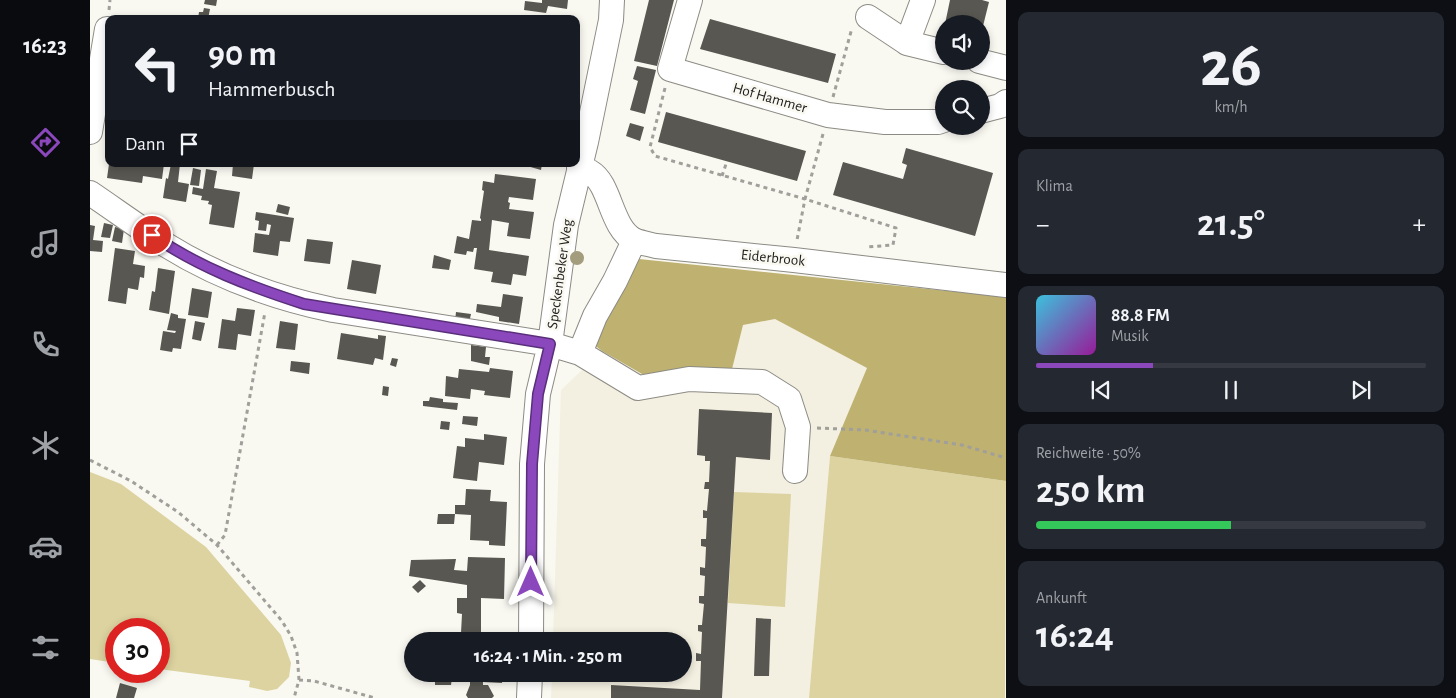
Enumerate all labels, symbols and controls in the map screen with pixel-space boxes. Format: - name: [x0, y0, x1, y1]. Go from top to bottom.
- map controls: [935, 15, 990, 135]
- button: sound: [935, 15, 990, 70]
- text: 26: [1200, 33, 1262, 98]
- text: 16:23: [23, 35, 67, 57]
- icon: left: [125, 35, 190, 100]
- text: 90 m: [208, 37, 277, 72]
- text: Hammerbusch: [208, 78, 335, 100]
- street label: Hof Hammer: [731, 80, 809, 116]
- button: search: [935, 80, 990, 135]
- text: km/h: [1214, 99, 1248, 115]
- icon: directions: [28, 125, 63, 160]
- icon: arrive: [175, 130, 203, 158]
- text: Dann: [125, 135, 165, 154]
- text: Klima: [1036, 178, 1073, 194]
- text: 21.5°: [1197, 205, 1265, 243]
- text: −: [1036, 211, 1049, 239]
- text: +: [1413, 211, 1426, 239]
- pin: [131, 214, 173, 256]
- street label: Speckenbeker Weg: [545, 217, 575, 330]
- icon: arrive: [138, 221, 166, 249]
- icon: music: [28, 226, 63, 261]
- street label: Eiderbrook: [740, 247, 806, 269]
- text: 88.8 FM: [1111, 306, 1170, 325]
- icon: phone: [28, 327, 63, 362]
- text: Musik: [1111, 328, 1149, 344]
- icon: previous: [1087, 376, 1115, 404]
- icon: pause: [1217, 376, 1245, 404]
- icon: next: [1347, 376, 1375, 404]
- icon: climate: [28, 428, 63, 463]
- text: Reichweite · 50%: [1036, 445, 1141, 461]
- text: 250 km: [1036, 472, 1145, 510]
- icon: car: [28, 529, 63, 564]
- position arrow: [504, 555, 556, 607]
- text: Ankunft: [1036, 590, 1087, 606]
- text: 16:24: [1036, 617, 1114, 655]
- speed limit sign: 30: [105, 618, 170, 683]
- icon: filters: [28, 630, 63, 665]
- text: 16:24 · 1 Min. · 250 m: [474, 647, 622, 666]

